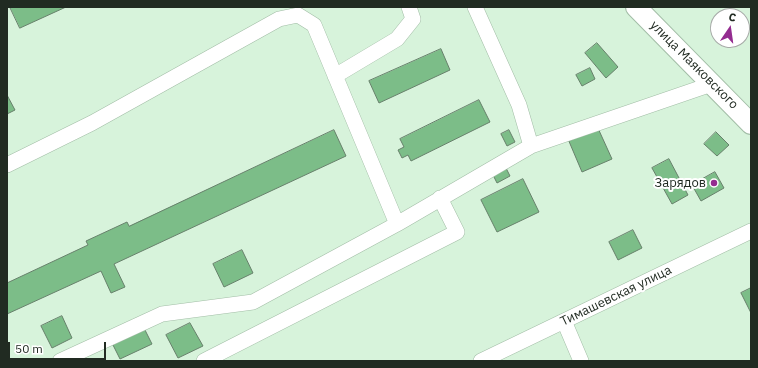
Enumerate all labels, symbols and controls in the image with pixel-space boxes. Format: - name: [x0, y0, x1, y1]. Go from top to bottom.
- north arrow: [710, 8, 750, 48]
- text: С: [727, 10, 738, 25]
- street label: улица Маяковского: [647, 18, 741, 112]
- place label: Зарядов: [655, 175, 706, 191]
- marker: Зарядов: [709, 178, 719, 188]
- street label: Тимашевская улица: [558, 262, 674, 330]
- scale bar: [10, 334, 108, 360]
- text: 50 m: [15, 341, 43, 356]

